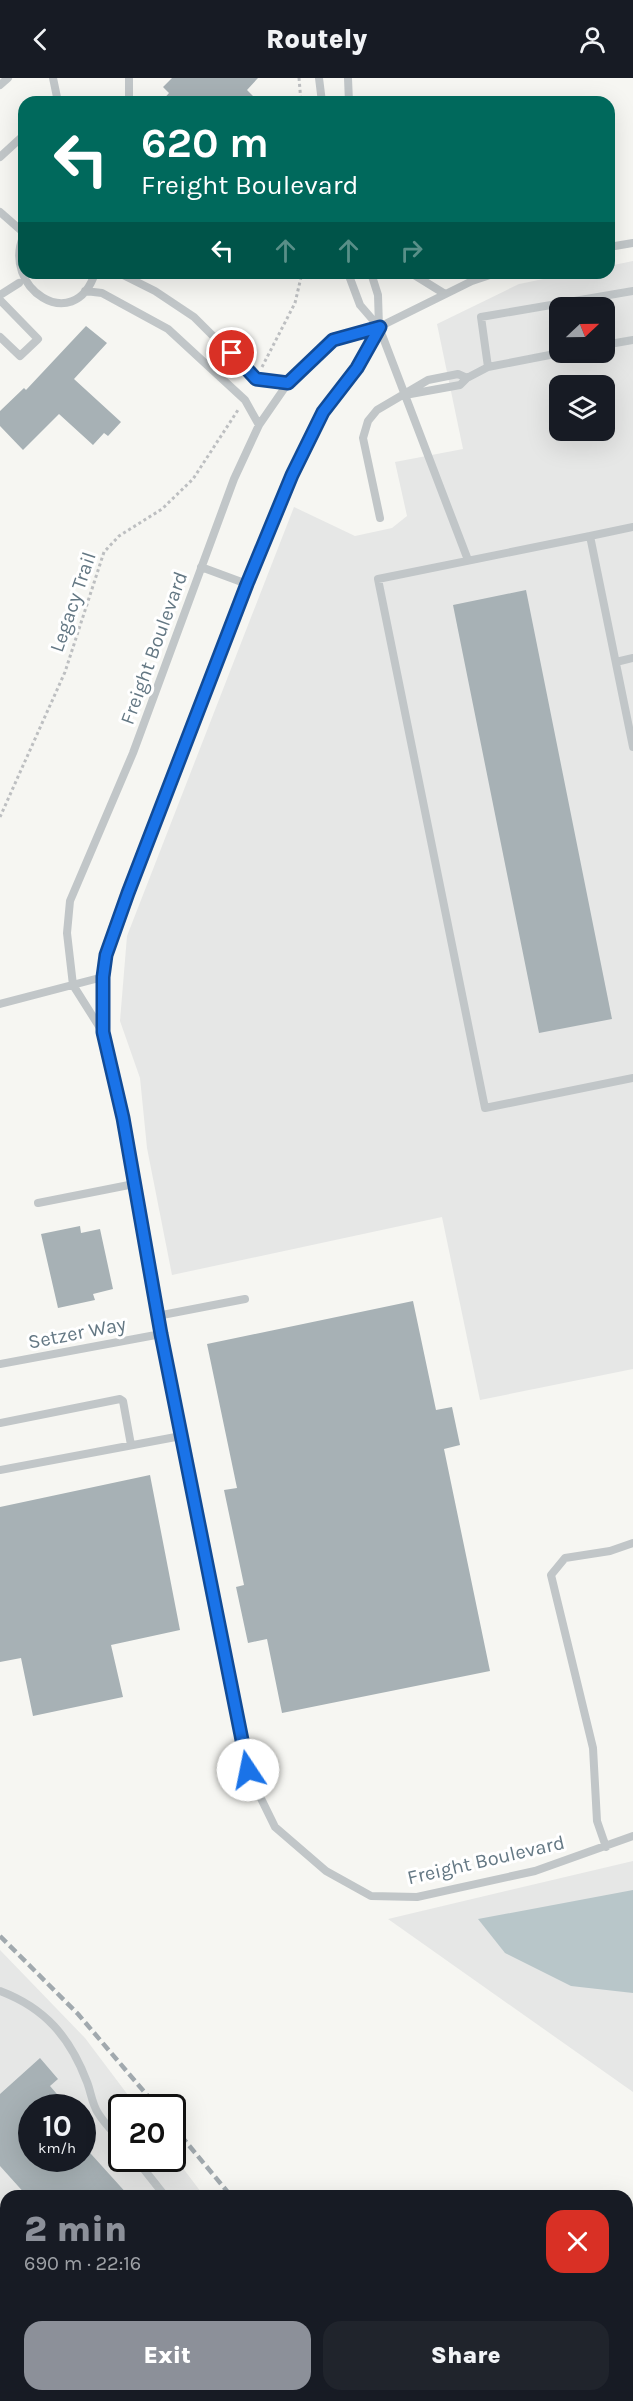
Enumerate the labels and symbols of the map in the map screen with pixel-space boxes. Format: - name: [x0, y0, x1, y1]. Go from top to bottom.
- north arrow: [549, 297, 615, 363]
- pin: [206, 327, 257, 378]
- street label: Legacy Trail: [45, 549, 101, 655]
- street label: Freight Boulevard: [116, 568, 192, 728]
- street label: Setzer Way: [26, 1312, 128, 1354]
- position arrow: [216, 1738, 280, 1802]
- street label: Freight Boulevard: [405, 1831, 567, 1889]
- speed limit sign: 20: [108, 2094, 186, 2172]

